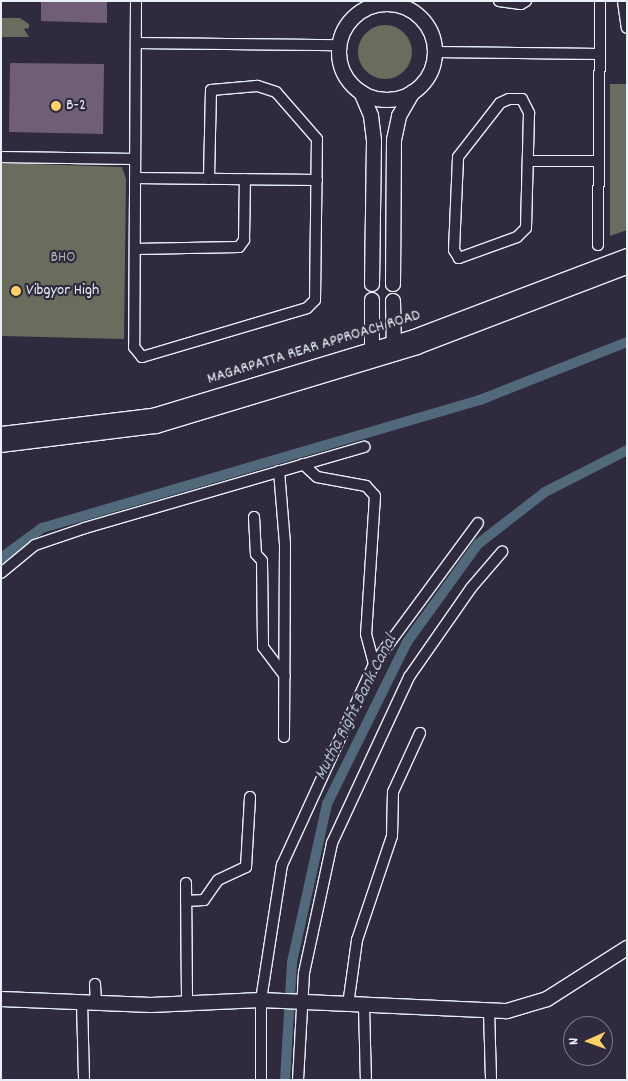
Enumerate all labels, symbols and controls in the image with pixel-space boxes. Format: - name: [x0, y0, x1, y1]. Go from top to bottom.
- place label: B-2: [66, 96, 86, 116]
- marker: B-2: [50, 100, 62, 112]
- park label: BHO: [51, 248, 75, 268]
- place label: Vibgyor High: [26, 281, 99, 301]
- marker: Vibgyor High: [10, 285, 22, 297]
- street label: MAGARPATTA REAR APPROACH ROAD: [205, 306, 423, 390]
- water label: Mutha Right Bank Canal: [311, 632, 403, 784]
- north arrow: [563, 1016, 613, 1066]
- text: N: [564, 1038, 584, 1045]

